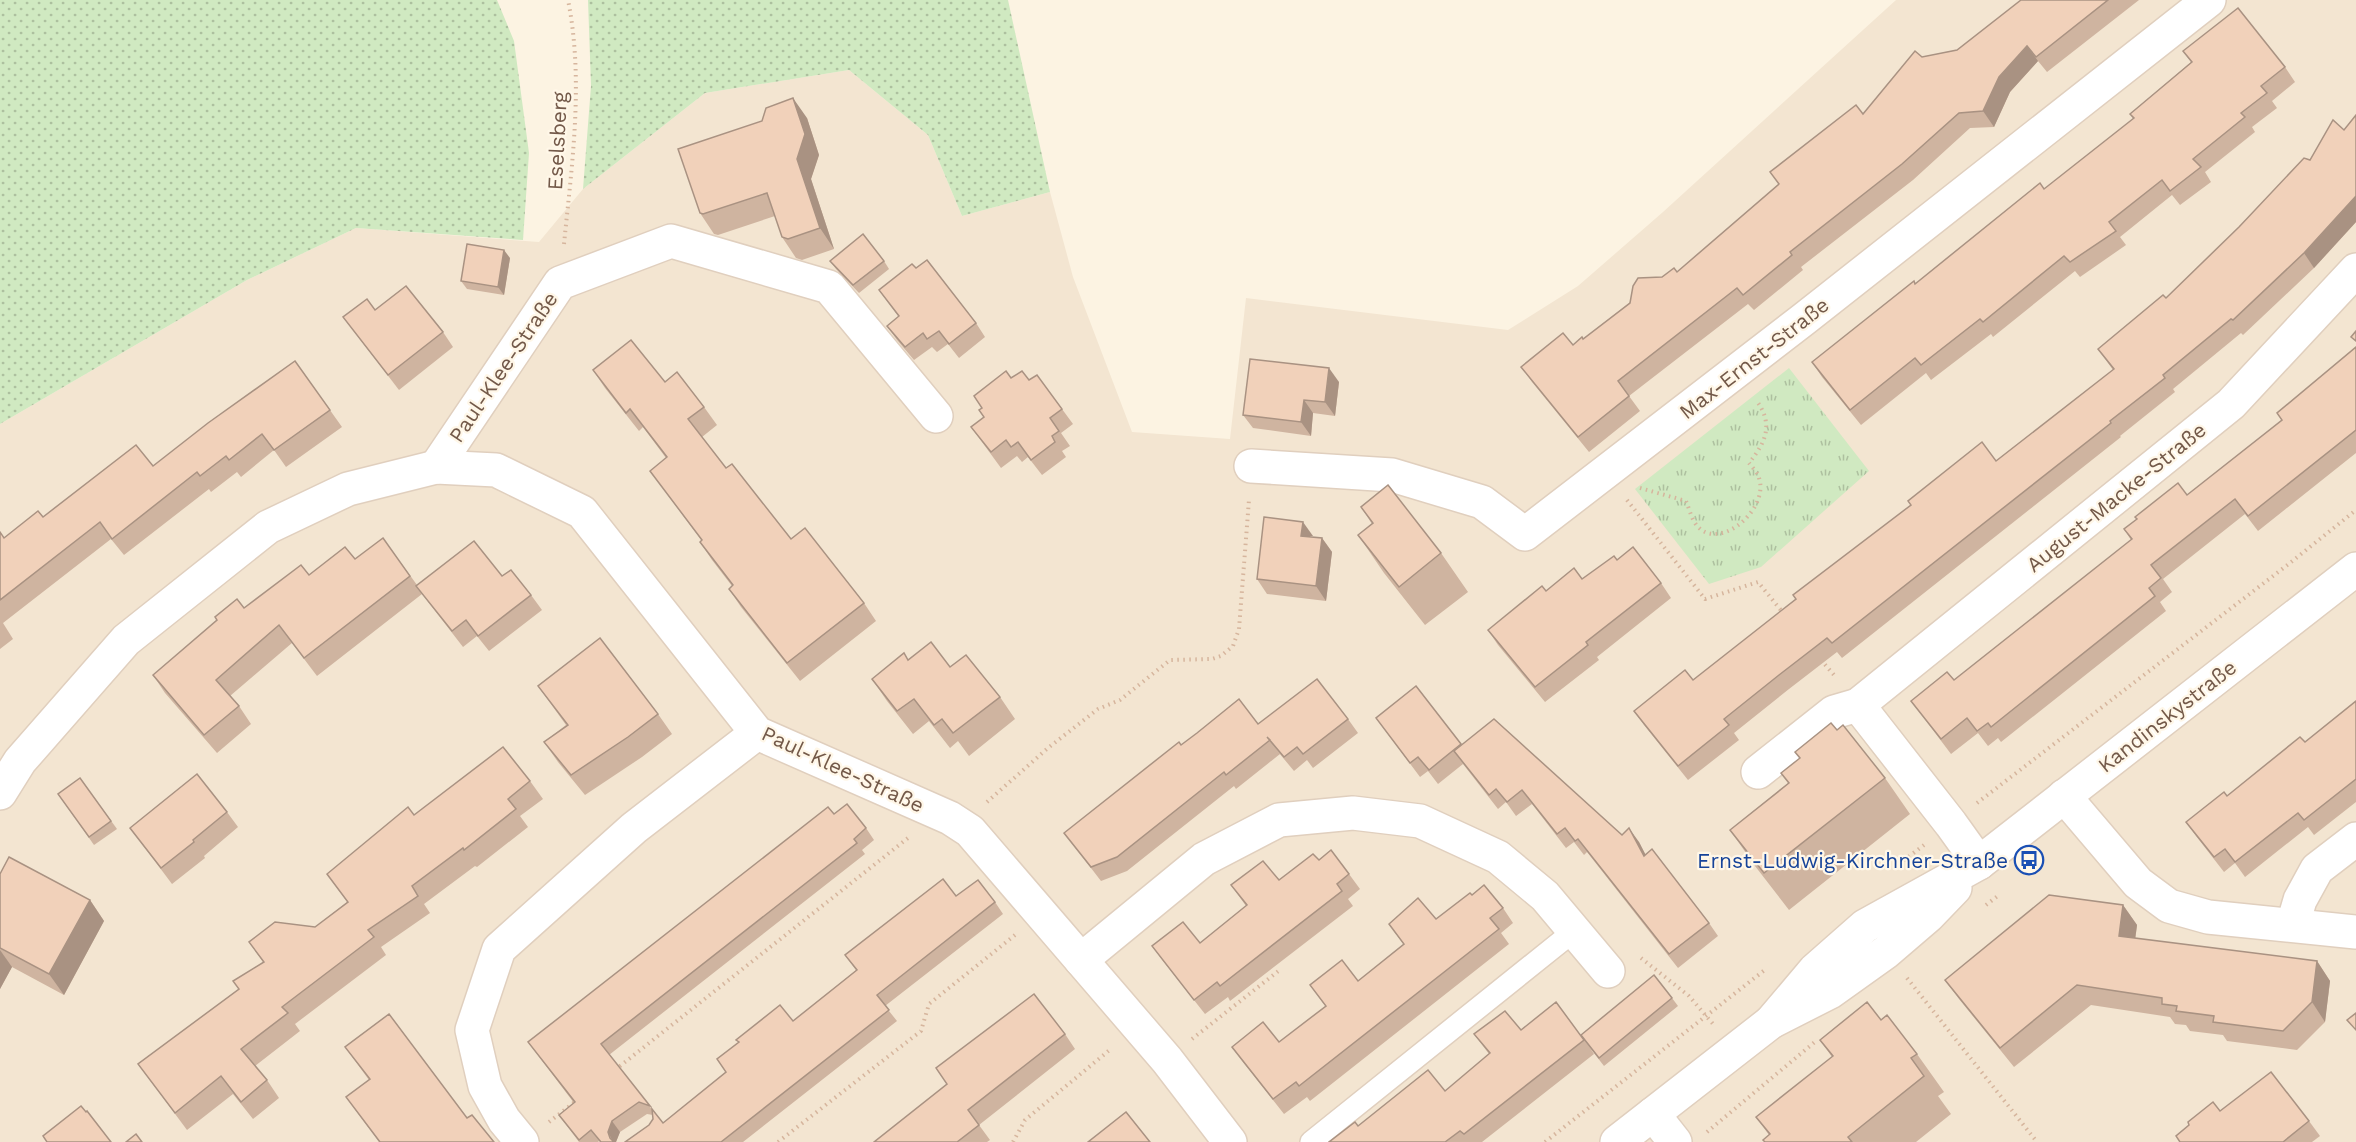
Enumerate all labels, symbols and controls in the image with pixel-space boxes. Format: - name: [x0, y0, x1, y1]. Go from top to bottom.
- street label: Eselsberg: [542, 90, 572, 191]
- street label: Paul-Klee-Straße: [443, 287, 563, 447]
- street label: Max-Ernst-Straße: [1674, 292, 1834, 424]
- street label: August-Macke-Straße: [2021, 417, 2211, 577]
- street label: Kandinskystraße: [2093, 654, 2241, 778]
- street label: Paul-Klee-Straße: [758, 720, 928, 818]
- bus stop icon: Ernst-Ludwig-Kirchner-Straße: [2013, 844, 2045, 876]
- place label: Ernst-Ludwig-Kirchner-Straße: [1697, 848, 2008, 873]

